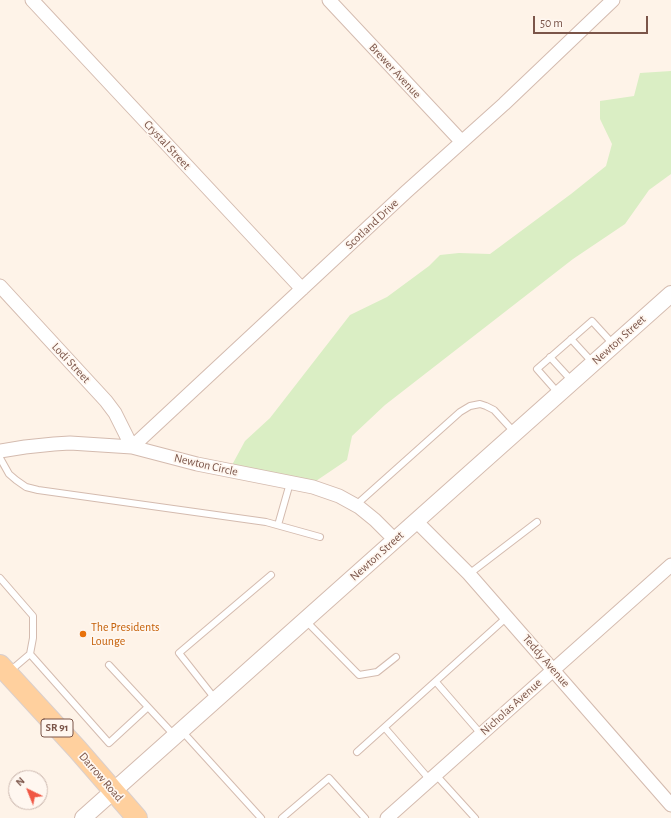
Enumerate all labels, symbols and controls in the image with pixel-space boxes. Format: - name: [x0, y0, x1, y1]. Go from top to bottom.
- scale bar: [535, 8, 650, 34]
- text: 50 m: [540, 17, 563, 29]
- street label: Brewer Avenue: [366, 40, 424, 102]
- street label: Crystal Street: [141, 117, 193, 173]
- street label: Scotland Drive: [342, 196, 402, 252]
- street label: Newton Street: [589, 312, 649, 368]
- street label: Lodi Street: [49, 340, 93, 386]
- street label: Newton Circle: [173, 451, 239, 479]
- street label: Newton Street: [347, 528, 407, 584]
- place label: The Presidents Lounge: [91, 620, 160, 648]
- marker: The Presidents Lounge: [78, 629, 88, 639]
- street label: Teddy Avenue: [519, 632, 573, 690]
- street label: Nicholas Avenue: [477, 676, 545, 738]
- road number: SR 91: [41, 719, 73, 737]
- street label: Darrow Road: [76, 749, 126, 805]
- north arrow: [8, 770, 48, 810]
- text: N: [14, 775, 27, 788]

